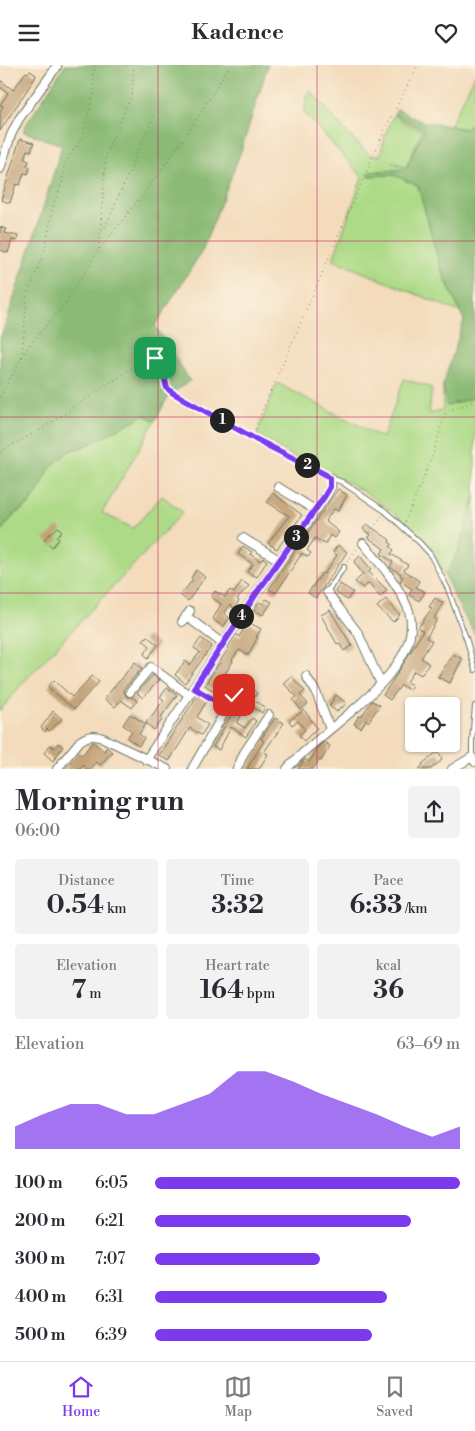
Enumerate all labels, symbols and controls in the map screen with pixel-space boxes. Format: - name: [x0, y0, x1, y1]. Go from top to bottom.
- icon: menu: [15, 19, 43, 47]
- text: Kadence: [191, 19, 284, 46]
- icon: heart: [432, 19, 460, 47]
- pin: [134, 337, 176, 379]
- icon: arrive: [141, 344, 169, 372]
- pin: 1: [210, 407, 234, 433]
- text: 1: [219, 411, 226, 429]
- pin: 2: [294, 453, 320, 477]
- text: 2: [303, 456, 312, 474]
- pin: 3: [284, 525, 308, 549]
- text: 3: [292, 528, 301, 546]
- pin: 4: [228, 603, 254, 629]
- text: 4: [237, 607, 246, 625]
- pin: [213, 674, 255, 716]
- icon: check: [220, 681, 248, 709]
- map controls: [405, 697, 460, 752]
- button: locate: [405, 697, 460, 752]
- text: Morning run: [15, 784, 184, 819]
- button: share: [408, 786, 460, 838]
- text: 06:00: [15, 821, 60, 841]
- text: Distance: [58, 872, 115, 890]
- text: Time: [221, 872, 254, 890]
- text: Pace: [373, 872, 404, 890]
- text: 0.54: [46, 890, 104, 921]
- text: 3:32: [211, 890, 264, 921]
- text: 6:33: [350, 890, 402, 921]
- text: km: [104, 900, 127, 918]
- text: /km: [402, 900, 427, 918]
- text: Elevation: [56, 957, 117, 975]
- text: Heart rate: [205, 957, 270, 975]
- text: kcal: [376, 957, 401, 975]
- text: 7: [72, 975, 86, 1006]
- text: 164: [200, 975, 244, 1006]
- text: 36: [373, 975, 404, 1006]
- text: m: [86, 985, 101, 1003]
- text: bpm: [244, 985, 275, 1003]
- text: Elevation: [15, 1034, 84, 1054]
- text: 63–69 m: [396, 1034, 460, 1054]
- text: 100 m: [15, 1173, 63, 1193]
- text: 6:05: [95, 1173, 128, 1193]
- text: 200 m: [15, 1211, 65, 1231]
- text: 6:21: [95, 1211, 125, 1231]
- text: 300 m: [15, 1249, 65, 1269]
- text: 7:07: [95, 1249, 125, 1269]
- text: 400 m: [15, 1287, 66, 1307]
- text: 6:31: [95, 1287, 124, 1307]
- text: 500 m: [15, 1325, 65, 1345]
- text: 6:39: [95, 1325, 127, 1345]
- tab: Home: [62, 1373, 100, 1421]
- tab: Map: [224, 1373, 252, 1421]
- tab: Saved: [376, 1373, 413, 1421]

